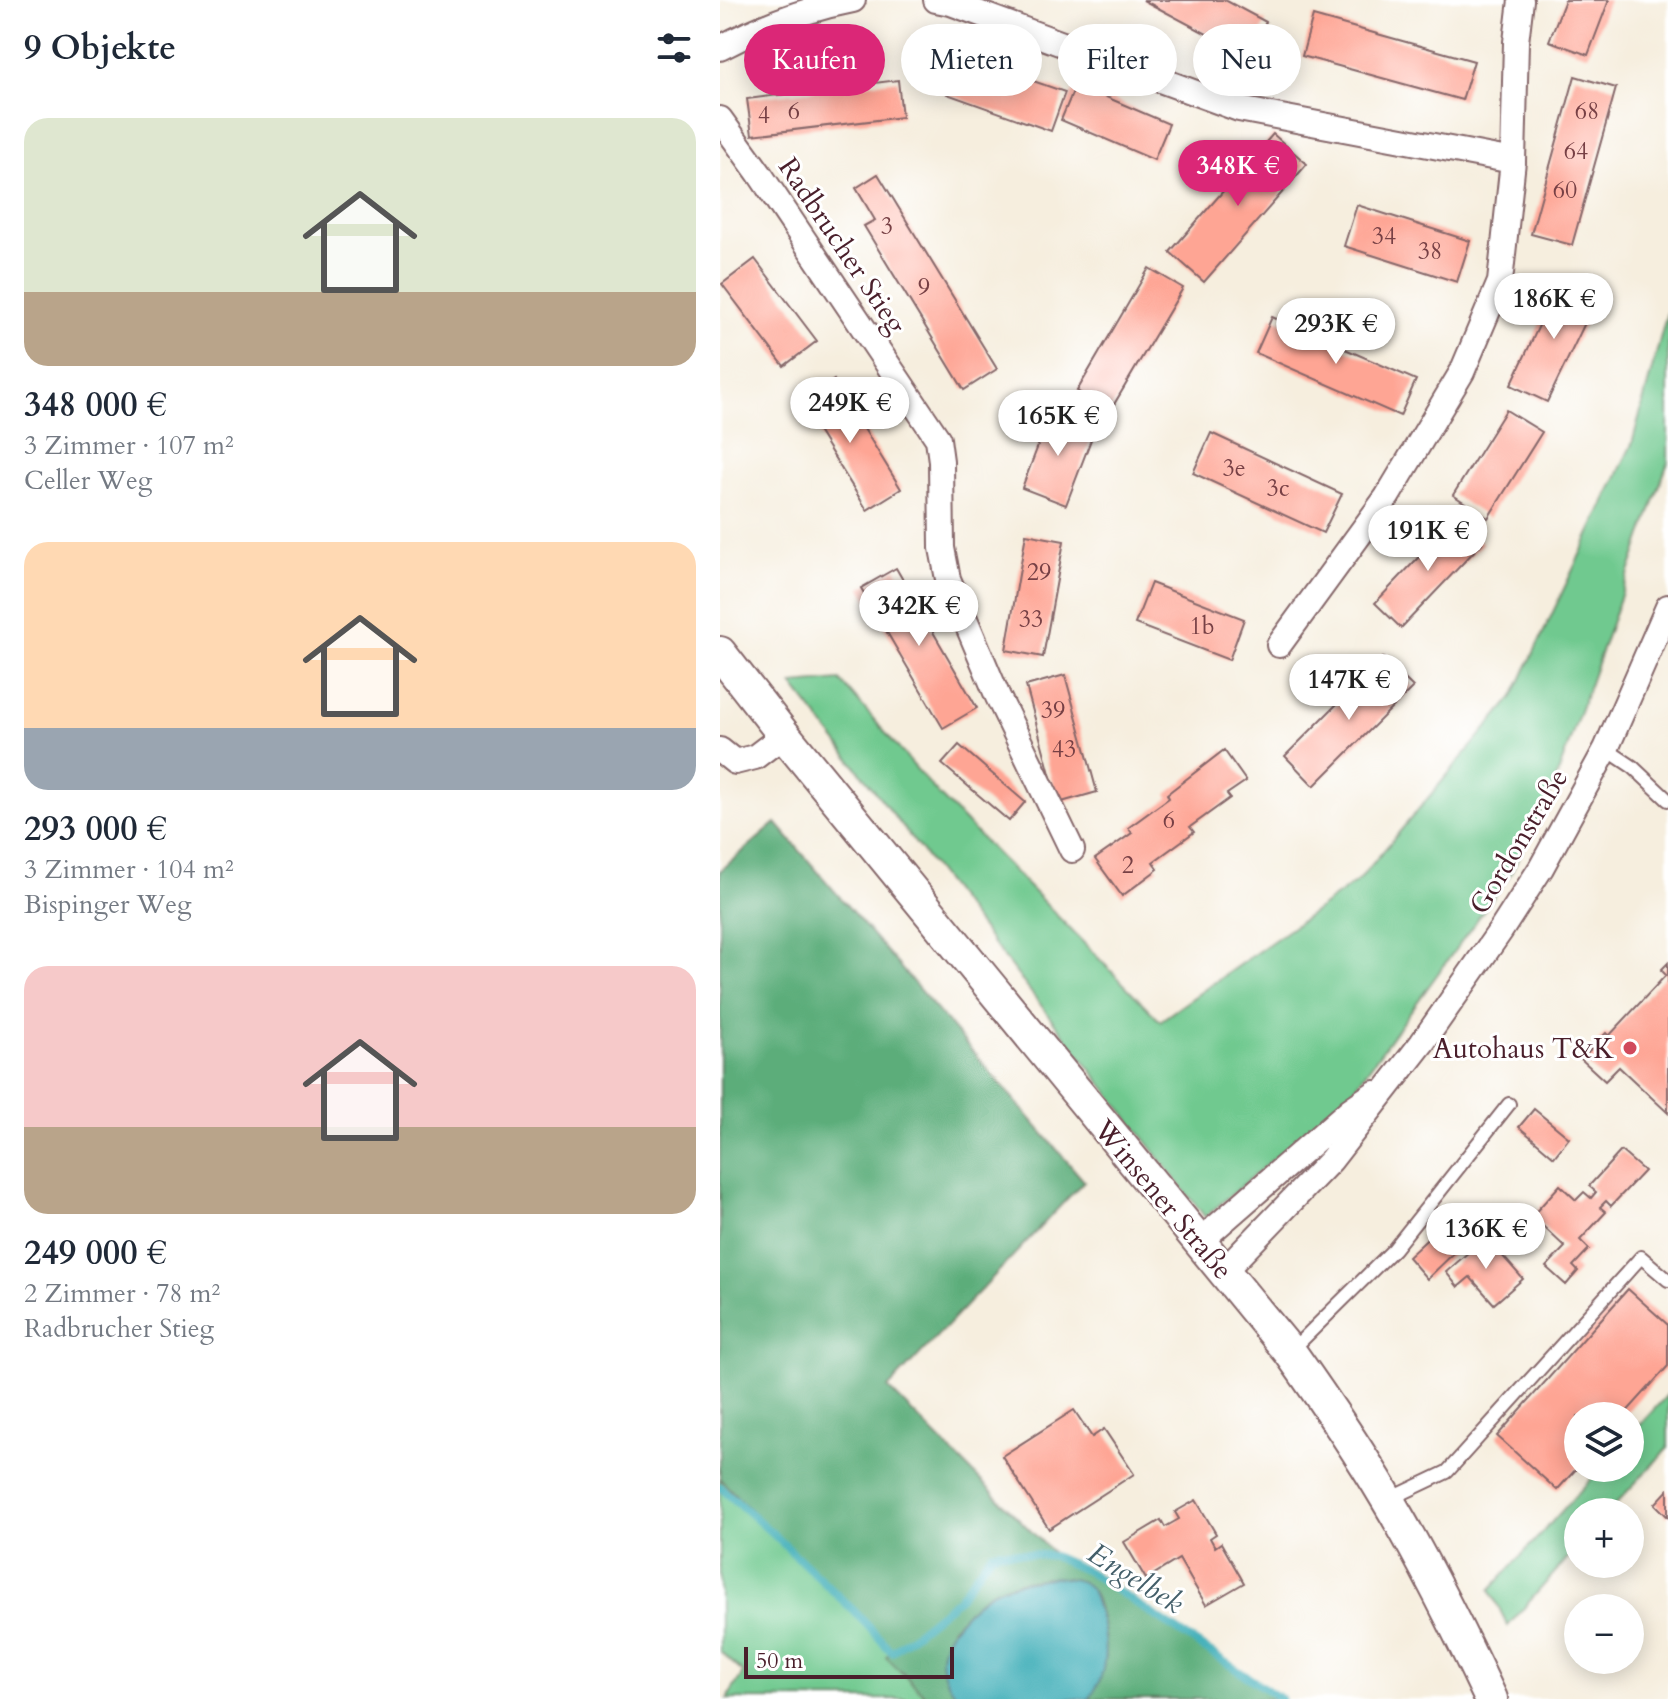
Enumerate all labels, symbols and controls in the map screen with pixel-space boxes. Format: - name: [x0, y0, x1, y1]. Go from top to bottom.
- chip: Kaufen: [744, 24, 885, 96]
- chip: Mieten: [901, 24, 1042, 96]
- chip: Filter: [1058, 24, 1177, 96]
- chip: Neu: [1193, 24, 1301, 96]
- text: 9 Objekte: [24, 25, 176, 71]
- icon: filters: [652, 26, 696, 70]
- house number: 6: [788, 95, 800, 128]
- house number: 68: [1575, 95, 1599, 128]
- house number: 4: [758, 99, 770, 132]
- house number: 64: [1564, 135, 1588, 168]
- pin: 348K €: [1173, 140, 1303, 208]
- text: 348K €: [1196, 148, 1280, 183]
- street label: Radbrucher Stieg: [769, 150, 915, 341]
- icon: home: [288, 170, 432, 314]
- house number: 60: [1553, 174, 1577, 207]
- house number: 3: [881, 210, 893, 243]
- house number: 34: [1372, 220, 1396, 253]
- house number: 38: [1418, 235, 1442, 268]
- house number: 9: [918, 271, 930, 304]
- pin: 186K €: [1489, 273, 1619, 341]
- text: 186K €: [1512, 281, 1596, 316]
- pin: 293K €: [1271, 298, 1401, 366]
- text: 293K €: [1294, 306, 1378, 341]
- pin: 249K €: [785, 377, 915, 445]
- text: 348 000 €: [24, 382, 167, 428]
- text: 249K €: [808, 385, 892, 420]
- pin: 165K €: [993, 390, 1123, 458]
- text: 165K €: [1016, 398, 1100, 433]
- text: 3 Zimmer · 107 m²: [24, 428, 234, 463]
- house number: 3e: [1222, 452, 1246, 485]
- text: Celler Weg: [24, 463, 152, 498]
- house number: 3c: [1266, 472, 1290, 505]
- pin: 191K €: [1363, 505, 1493, 573]
- text: 191K €: [1386, 513, 1470, 548]
- house number: 29: [1027, 556, 1051, 589]
- pin: 342K €: [854, 580, 984, 648]
- text: 342K €: [877, 588, 961, 623]
- icon: home: [288, 594, 432, 738]
- house number: 33: [1019, 603, 1043, 636]
- house number: 1b: [1189, 610, 1215, 643]
- pin: 147K €: [1284, 654, 1414, 722]
- text: 147K €: [1307, 662, 1391, 697]
- house number: 39: [1041, 694, 1065, 727]
- house number: 43: [1052, 733, 1076, 766]
- street label: Gordonstraße: [1460, 762, 1577, 921]
- house number: 6: [1163, 804, 1175, 837]
- text: 293 000 €: [24, 806, 167, 852]
- house number: 2: [1122, 849, 1134, 882]
- text: 3 Zimmer · 104 m²: [24, 852, 234, 887]
- text: Bispinger Weg: [24, 887, 192, 922]
- icon: home: [288, 1018, 432, 1162]
- place label: Autohaus T&K: [1433, 1030, 1614, 1068]
- marker: Autohaus T&K: [1621, 1039, 1639, 1057]
- street label: Winsener Straße: [1084, 1111, 1241, 1288]
- pin: 136K €: [1421, 1203, 1551, 1271]
- text: 136K €: [1444, 1211, 1528, 1246]
- text: 249 000 €: [24, 1230, 167, 1276]
- text: 2 Zimmer · 78 m²: [24, 1276, 220, 1311]
- text: Radbrucher Stieg: [24, 1311, 214, 1346]
- map controls: [1564, 1402, 1644, 1674]
- button: layers: [1564, 1402, 1644, 1482]
- button: +: [1564, 1498, 1644, 1578]
- water label: Engelbek: [1080, 1533, 1192, 1624]
- button: −: [1564, 1594, 1644, 1674]
- scale bar: [744, 1643, 954, 1679]
- text: 50 m: [756, 1646, 803, 1676]

